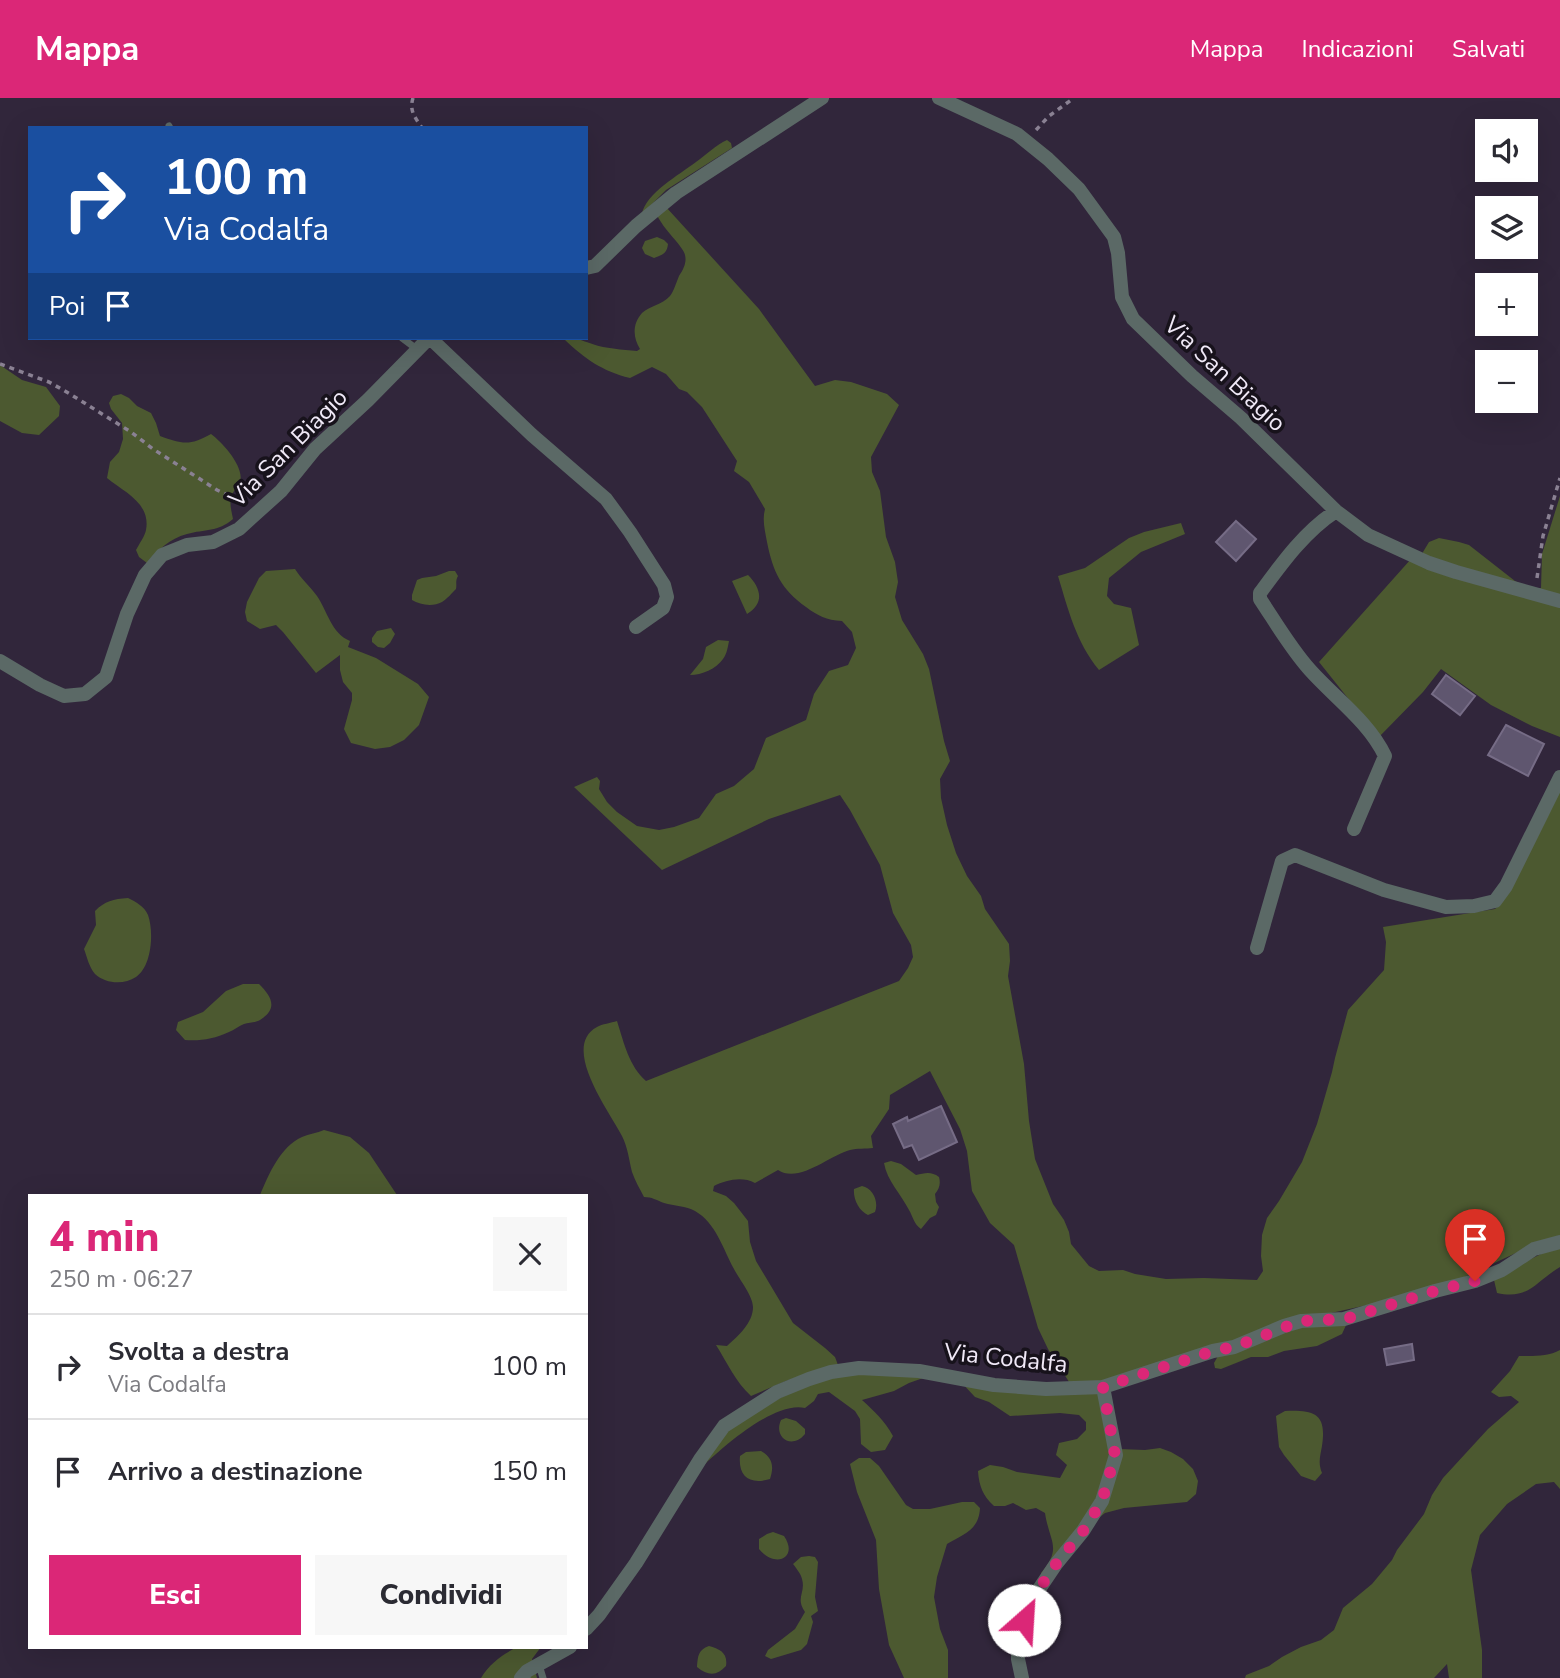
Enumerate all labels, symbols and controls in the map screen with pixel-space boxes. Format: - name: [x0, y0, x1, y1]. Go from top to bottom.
- text: Mappa: [35, 27, 139, 72]
- text: Mappa: [1190, 33, 1264, 65]
- text: Indicazioni: [1302, 33, 1414, 65]
- text: Salvati: [1452, 33, 1525, 65]
- map controls: [1475, 119, 1538, 413]
- button: sound: [1475, 119, 1538, 182]
- text: 100 m: [164, 144, 308, 211]
- icon: right: [49, 154, 140, 245]
- button: layers: [1475, 196, 1538, 259]
- text: Via Codalfa: [164, 208, 329, 251]
- button: +: [1475, 273, 1538, 336]
- icon: arrive: [99, 287, 137, 325]
- text: Poi: [49, 289, 85, 324]
- street label: Via San Biagio: [1156, 309, 1293, 439]
- button: −: [1475, 350, 1538, 413]
- street label: Via San Biagio: [221, 382, 354, 515]
- text: 4 min: [49, 1209, 159, 1266]
- pin: [1445, 1209, 1505, 1281]
- button: close: [493, 1217, 567, 1291]
- icon: arrive: [1456, 1220, 1494, 1258]
- text: 250 m · 06:27: [49, 1264, 194, 1295]
- text: Svolta a destra: [108, 1334, 290, 1369]
- street label: Via Codalfa: [942, 1336, 1069, 1380]
- icon: right: [49, 1348, 87, 1386]
- text: 100 m: [491, 1349, 567, 1384]
- text: Via Codalfa: [108, 1369, 227, 1400]
- icon: arrive: [49, 1453, 87, 1491]
- text: Arrivo a destinazione: [108, 1454, 363, 1489]
- text: 150 m: [491, 1454, 567, 1489]
- button: Esci: [49, 1555, 301, 1635]
- button: Condividi: [315, 1555, 567, 1635]
- position arrow: [987, 1583, 1061, 1657]

